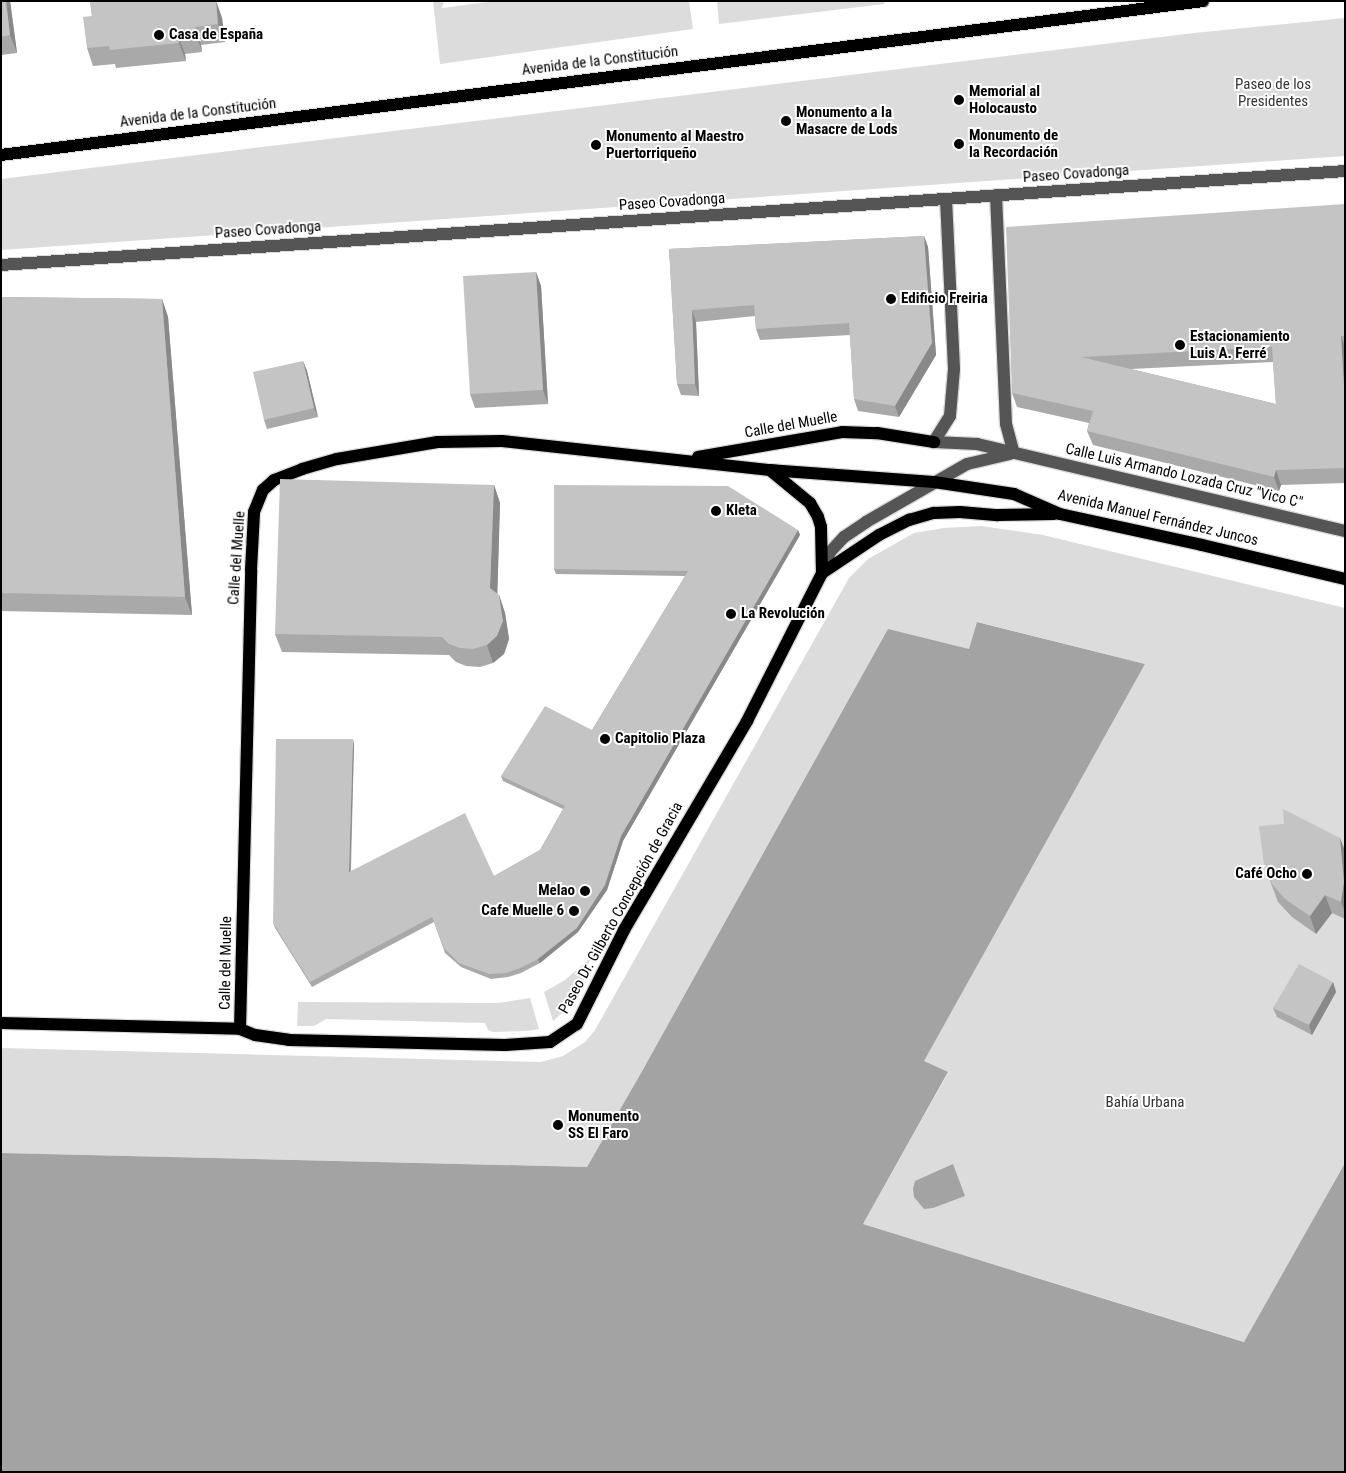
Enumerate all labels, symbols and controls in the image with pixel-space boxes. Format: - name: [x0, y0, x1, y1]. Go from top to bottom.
- place label: Casa de España: [169, 26, 263, 44]
- marker: Casa de España: [153, 29, 165, 41]
- street label: Avenida de la Constitución: [521, 42, 679, 80]
- park label: Paseo de los Presidentes: [1235, 75, 1311, 110]
- place label: Memorial al Holocausto: [969, 82, 1040, 117]
- street label: Avenida de la Constitución: [119, 94, 277, 132]
- marker: Memorial al Holocausto: [953, 94, 965, 106]
- place label: Monumento a la Masacre de Lods: [796, 103, 898, 138]
- marker: Monumento a la Masacre de Lods: [780, 115, 792, 127]
- place label: Monumento de la Recordación: [969, 126, 1058, 161]
- place label: Monumento al Maestro Puertorriqueño: [606, 127, 744, 162]
- marker: Monumento de la Recordación: [953, 138, 965, 150]
- marker: Monumento al Maestro Puertorriqueño: [590, 139, 602, 151]
- street label: Paseo Covadonga: [1022, 161, 1130, 187]
- street label: Paseo Covadonga: [618, 189, 726, 215]
- street label: Paseo Covadonga: [214, 217, 322, 243]
- place label: Edificio Freiria: [901, 290, 988, 308]
- marker: Edificio Freiria: [885, 293, 897, 305]
- place label: Estacionamiento Luis A. Ferré: [1190, 327, 1290, 362]
- marker: Estacionamiento Luis A. Ferré: [1174, 339, 1186, 351]
- street label: Calle del Muelle: [743, 408, 839, 442]
- street label: Calle Luis Armando Lozada Cruz "Vico C": [1064, 440, 1304, 512]
- street label: Avenida Manuel Fernández Juncos: [1056, 486, 1260, 550]
- place label: Kleta: [726, 502, 757, 520]
- marker: Kleta: [710, 505, 722, 517]
- street label: Calle del Muelle: [225, 511, 249, 605]
- place label: La Revolución: [741, 605, 825, 623]
- marker: La Revolución: [725, 608, 737, 620]
- place label: Capitolio Plaza: [615, 730, 705, 748]
- marker: Capitolio Plaza: [599, 733, 611, 745]
- street label: Paseo Dr. Gilberto Concepción de Gracia: [555, 799, 687, 1017]
- place label: Café Ocho: [1235, 865, 1297, 883]
- marker: Café Ocho: [1301, 868, 1313, 880]
- place label: Melao: [538, 882, 575, 900]
- marker: Melao: [579, 885, 591, 897]
- place label: Cafe Muelle 6: [481, 902, 564, 920]
- marker: Cafe Muelle 6: [568, 905, 580, 917]
- street label: Calle del Muelle: [216, 916, 236, 1010]
- park label: Bahía Urbana: [1106, 1094, 1184, 1112]
- place label: Monumento SS El Faro: [568, 1107, 639, 1142]
- marker: Monumento SS El Faro: [552, 1119, 564, 1131]

